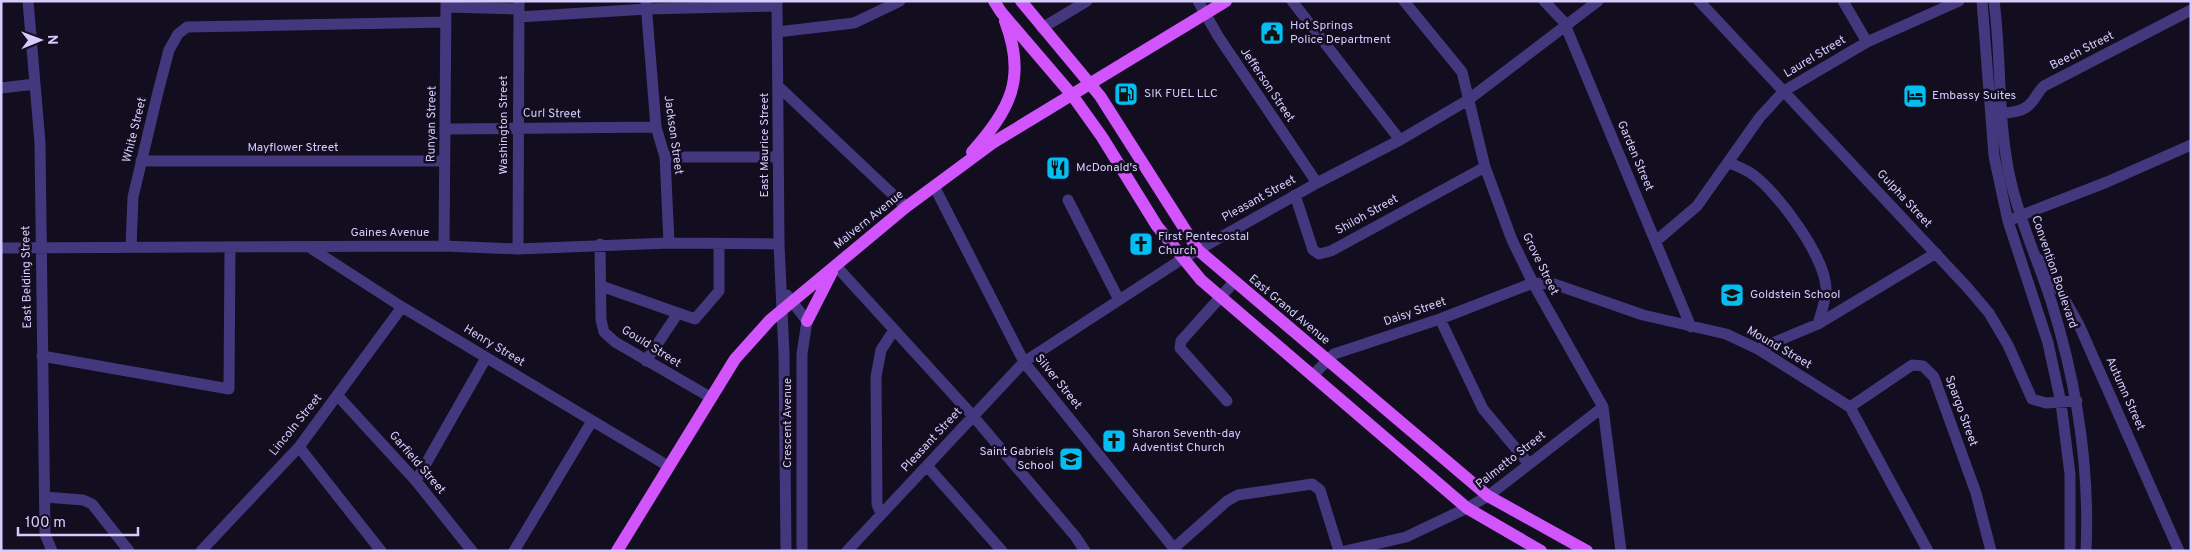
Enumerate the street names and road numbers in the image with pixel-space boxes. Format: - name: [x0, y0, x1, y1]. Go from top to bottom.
- street label: Beech Street: [2047, 28, 2117, 74]
- street label: Laurel Street: [1781, 32, 1849, 82]
- street label: Jefferson Street: [1236, 44, 1298, 126]
- street label: Washington Street: [496, 76, 512, 174]
- street label: Runyan Street: [423, 86, 441, 162]
- street label: East Maurice Street: [757, 93, 773, 197]
- street label: Jackson Street: [660, 94, 686, 176]
- street label: White Street: [119, 96, 151, 164]
- street label: Curl Street: [523, 105, 581, 123]
- street label: Garden Street: [1613, 118, 1657, 194]
- street label: Mayflower Street: [247, 140, 339, 156]
- street label: Gulpha Street: [1873, 167, 1935, 231]
- street label: Pleasant Street: [1219, 172, 1299, 226]
- street label: Malvern Avenue: [831, 187, 907, 253]
- street label: Shiloh Street: [1333, 191, 1401, 239]
- street label: Convention Boulevard: [2027, 213, 2081, 331]
- street label: East Belding Street: [18, 225, 36, 329]
- street label: Gaines Avenue: [351, 225, 429, 241]
- street label: Grove Street: [1518, 230, 1562, 298]
- street label: East Grand Avenue: [1245, 271, 1333, 349]
- street label: Daisy Street: [1382, 294, 1448, 330]
- street label: Henry Street: [460, 321, 528, 371]
- street label: Gould Street: [618, 322, 684, 372]
- street label: Mound Street: [1743, 323, 1815, 373]
- street label: Silver Street: [1031, 351, 1085, 413]
- street label: Autumn Street: [2102, 355, 2148, 433]
- street label: Spargo Street: [1941, 373, 1981, 449]
- street label: Crescent Avenue: [780, 378, 796, 468]
- street label: Lincoln Street: [266, 391, 326, 459]
- street label: Pleasant Street: [898, 404, 966, 476]
- street label: Garfield Street: [385, 428, 449, 498]
- street label: Palmetto Street: [1473, 428, 1549, 492]

